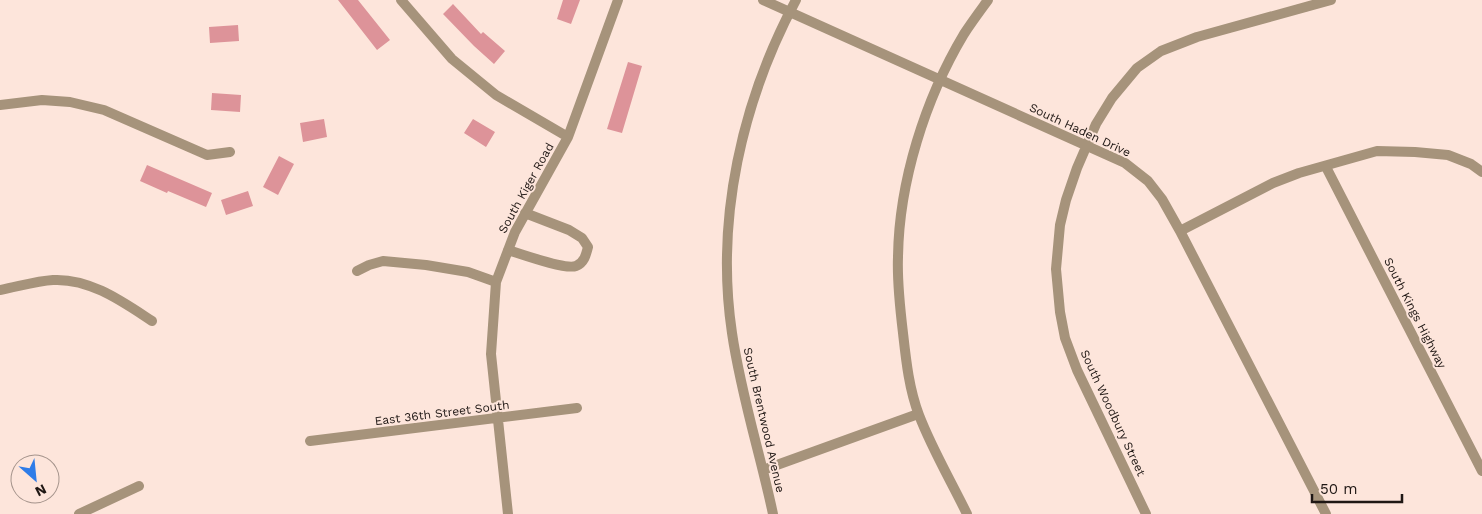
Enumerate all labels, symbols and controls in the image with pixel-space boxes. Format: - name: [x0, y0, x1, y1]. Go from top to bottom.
- street label: South Haden Drive: [1027, 100, 1133, 160]
- street label: South Kiger Road: [495, 140, 557, 236]
- street label: South Kings Highway: [1381, 255, 1449, 371]
- street label: South Brentwood Avenue: [740, 346, 788, 494]
- street label: South Woodbury Street: [1078, 348, 1148, 478]
- street label: East 36th Street South: [374, 398, 510, 428]
- north arrow: [10, 454, 60, 504]
- scale bar: [1312, 472, 1402, 504]
- text: 50 m: [1320, 480, 1357, 498]
- text: N: [33, 481, 49, 500]

